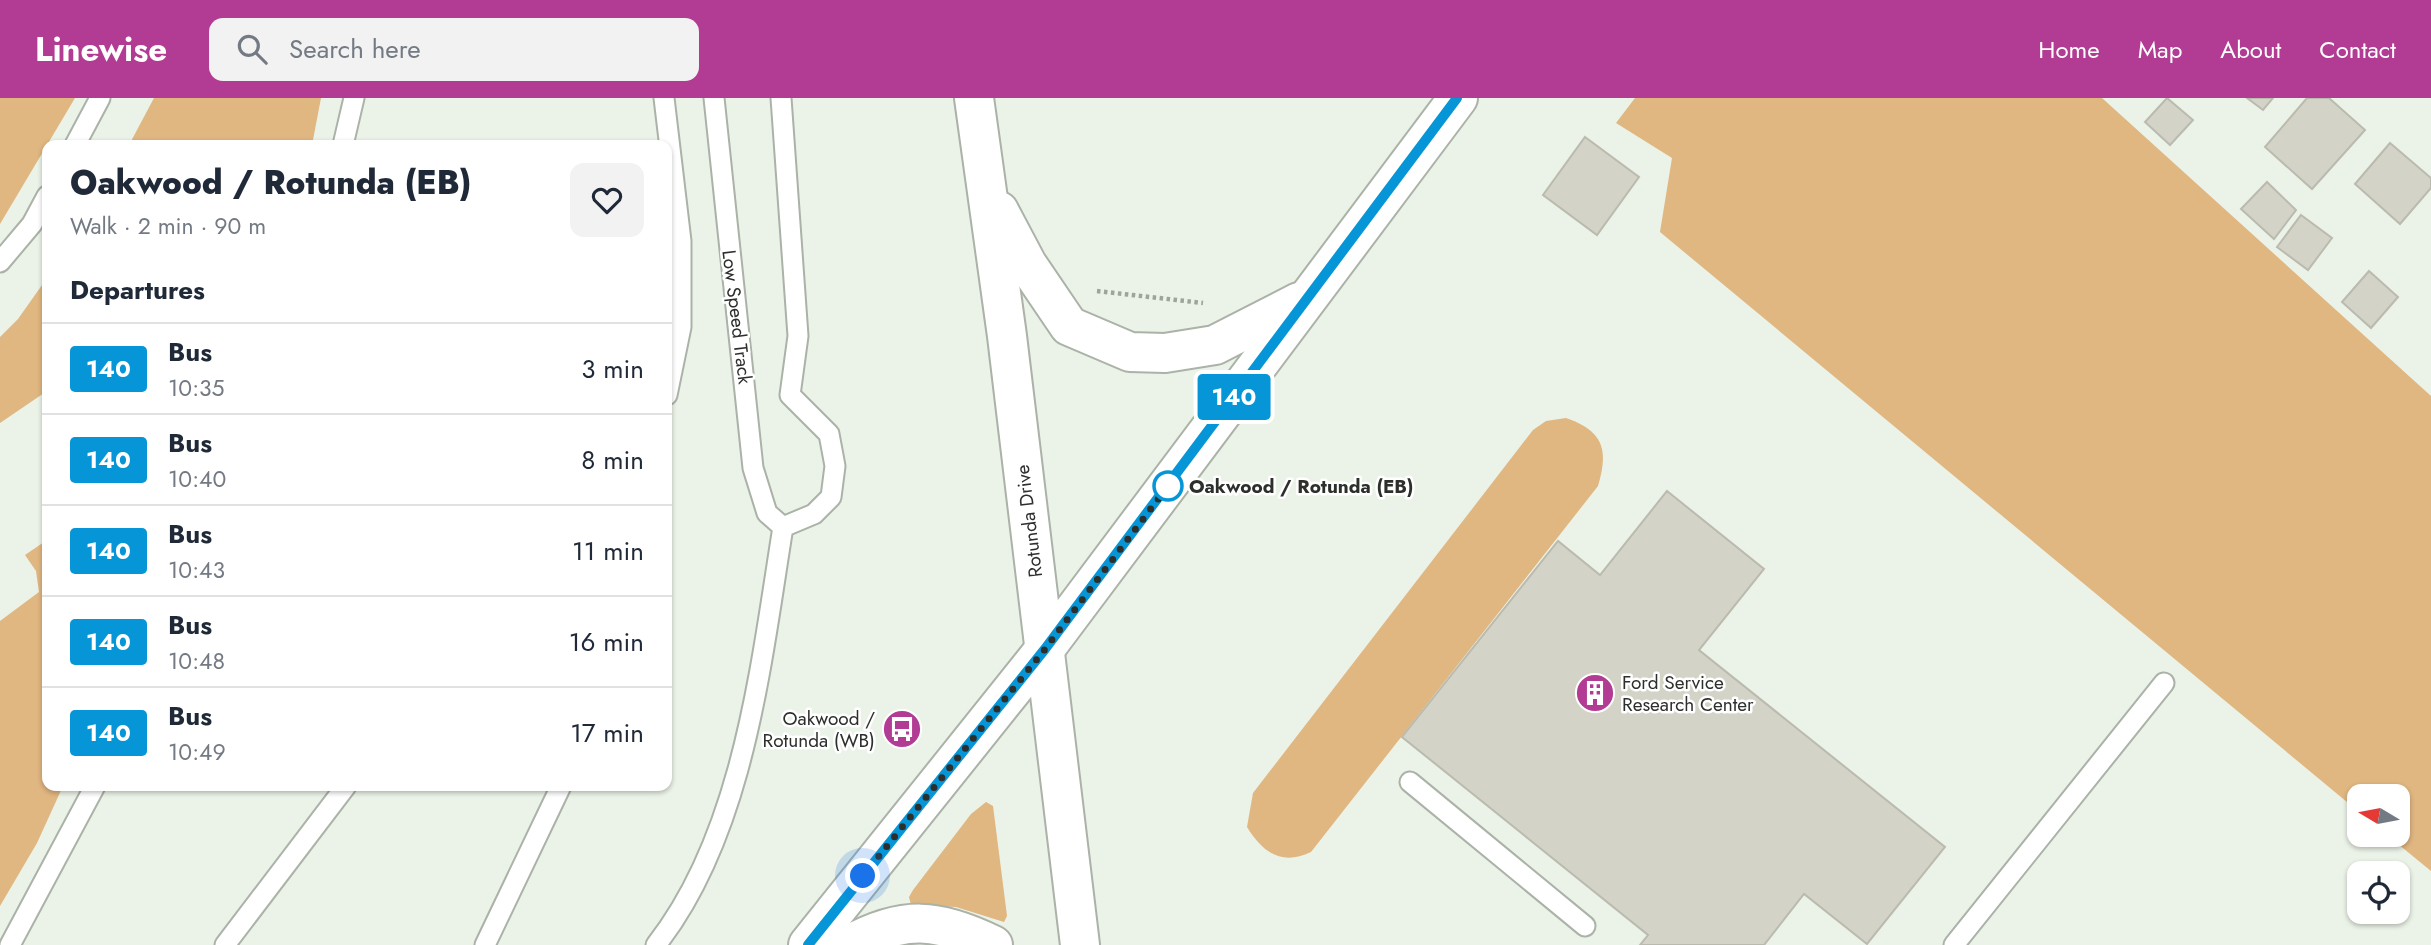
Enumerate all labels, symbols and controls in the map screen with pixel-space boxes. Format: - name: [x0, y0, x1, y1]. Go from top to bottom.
- search box: [209, 18, 699, 81]
- text: Linewise: [35, 26, 167, 73]
- icon: search: [233, 30, 271, 68]
- text: Search here: [289, 30, 421, 68]
- text: Home: [2038, 32, 2100, 67]
- text: Map: [2138, 32, 2182, 67]
- text: About: [2220, 32, 2281, 67]
- text: Contact: [2319, 32, 2396, 67]
- text: Oakwood / Rotunda (EB): [70, 159, 471, 206]
- button: heart: [570, 163, 644, 237]
- text: Walk · 2 min · 90 m: [70, 209, 266, 243]
- street label: Low Speed Track: [715, 248, 759, 386]
- text: Departures: [70, 271, 205, 309]
- text: Bus: [168, 333, 212, 371]
- text: 3 min: [581, 350, 644, 388]
- text: 140: [86, 351, 131, 386]
- text: 10:35: [168, 371, 225, 405]
- line badge: 140: [1194, 374, 1274, 420]
- text: 140: [1212, 379, 1256, 414]
- text: Bus: [168, 424, 212, 462]
- text: 8 min: [581, 441, 644, 479]
- text: 140: [86, 442, 131, 477]
- text: 10:40: [168, 462, 226, 496]
- street label: Rotunda Drive: [1009, 463, 1049, 579]
- marker: Oakwood / Rotunda (EB): [1153, 471, 1183, 501]
- place label: Oakwood / Rotunda (EB): [1189, 473, 1413, 500]
- text: Bus: [168, 515, 212, 553]
- text: 11 min: [572, 532, 644, 570]
- text: 140: [86, 533, 131, 568]
- text: 10:43: [168, 553, 225, 587]
- text: Bus: [168, 606, 212, 644]
- text: 16 min: [569, 623, 644, 661]
- text: 140: [86, 624, 131, 659]
- text: 10:48: [168, 644, 225, 678]
- place label: Ford Service Research Center: [1622, 669, 1754, 718]
- building icon: Ford Service Research Center: [1574, 672, 1616, 714]
- text: Bus: [168, 697, 212, 735]
- place label: Oakwood / Rotunda (WB): [763, 705, 875, 754]
- bus stop icon: Oakwood / Rotunda (WB): [881, 708, 923, 750]
- text: 17 min: [570, 714, 644, 752]
- text: 140: [86, 715, 131, 750]
- text: 10:49: [168, 735, 226, 769]
- north arrow: [2347, 784, 2410, 847]
- map controls: [2347, 784, 2410, 924]
- your location: [845, 858, 880, 893]
- button: locate: [2347, 861, 2410, 924]

